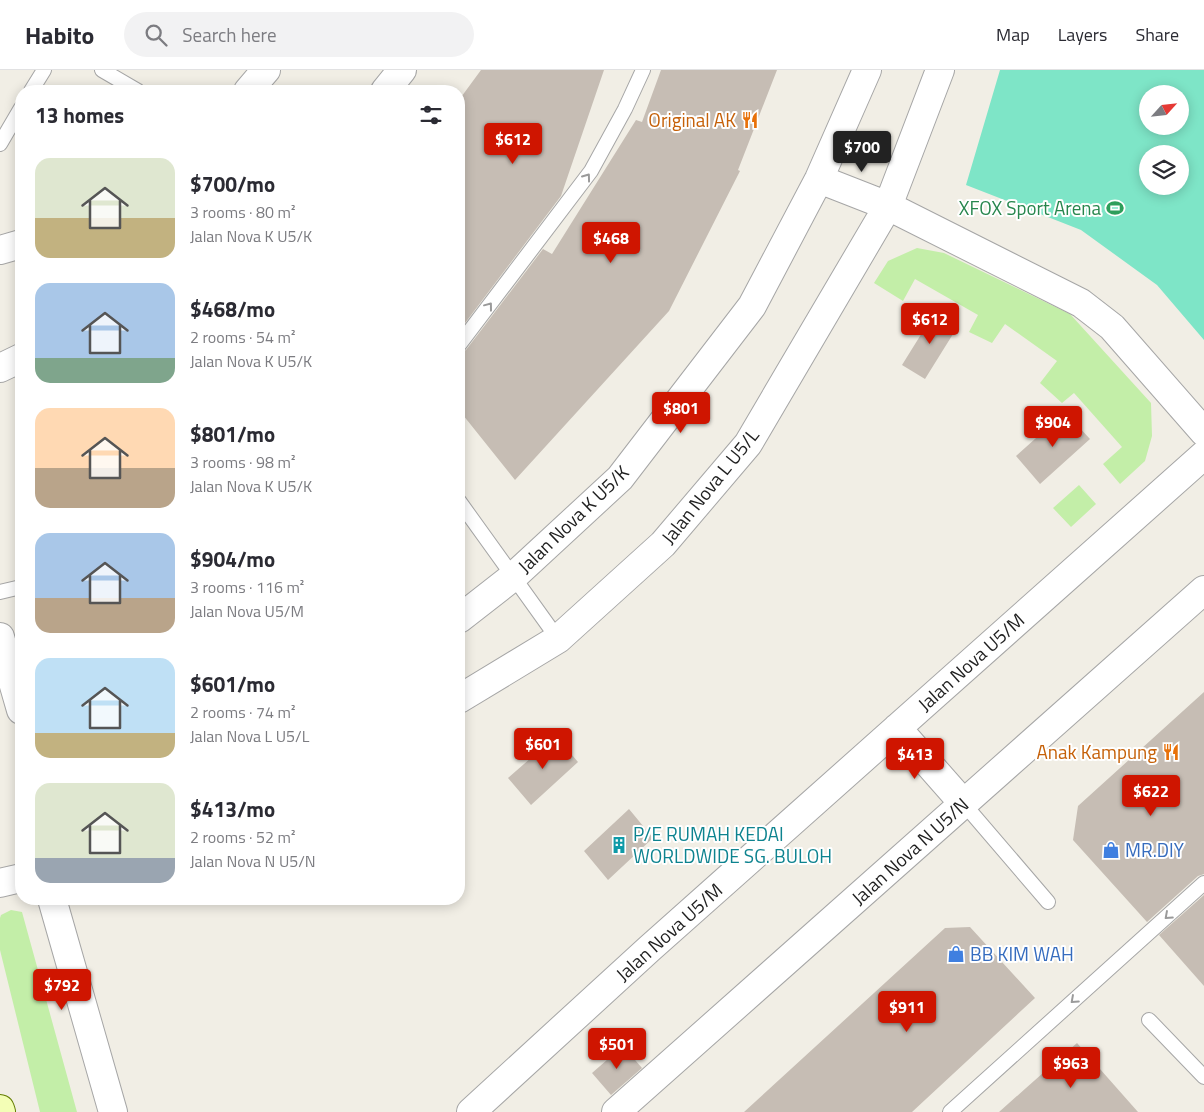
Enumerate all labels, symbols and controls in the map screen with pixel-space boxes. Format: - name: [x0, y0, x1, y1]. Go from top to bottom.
- search box: [124, 12, 474, 57]
- text: Habito: [25, 17, 94, 53]
- text: Search here: [182, 20, 277, 49]
- icon: search: [142, 21, 170, 49]
- text: Map: [996, 21, 1030, 48]
- text: Layers: [1058, 21, 1107, 48]
- text: Share: [1135, 21, 1179, 48]
- north arrow: [1139, 85, 1189, 135]
- map controls: [1139, 85, 1189, 195]
- text: 13 homes: [35, 99, 124, 131]
- icon: filters: [417, 101, 445, 129]
- place label: Original AK: [648, 105, 736, 134]
- restaurant icon: Original AK: [740, 110, 760, 130]
- pin: $612: [483, 122, 543, 165]
- text: $612: [495, 127, 531, 151]
- pin: $700: [832, 131, 892, 173]
- text: $700: [844, 135, 880, 159]
- button: layers: [1139, 145, 1189, 195]
- text: $700/mo: [190, 168, 275, 200]
- one-way arrow: [581, 173, 590, 183]
- icon: home: [75, 178, 135, 238]
- place label: XFOX Sport Arena: [959, 193, 1101, 222]
- sports icon: XFOX Sport Arena: [1105, 198, 1125, 218]
- text: 3 rooms · 80 m²: [190, 200, 295, 224]
- pin: $468: [581, 222, 641, 264]
- text: Jalan Nova K U5/K: [190, 224, 312, 248]
- text: $468: [593, 226, 629, 250]
- text: $468/mo: [190, 293, 275, 325]
- pin: $612: [900, 302, 960, 345]
- icon: home: [75, 303, 135, 363]
- one-way arrow: [483, 303, 491, 312]
- text: $612: [912, 307, 948, 331]
- text: 2 rooms · 54 m²: [190, 325, 295, 349]
- text: Jalan Nova K U5/K: [190, 349, 312, 373]
- pin: $801: [651, 392, 711, 434]
- text: $801: [663, 396, 699, 420]
- pin: $904: [1023, 406, 1083, 448]
- text: $904: [1035, 410, 1071, 434]
- text: $801/mo: [190, 418, 275, 450]
- street label: Jalan Nova L U5/L: [654, 422, 765, 550]
- icon: home: [75, 428, 135, 488]
- text: 3 rooms · 98 m²: [190, 450, 295, 474]
- street label: Jalan Nova K U5/K: [510, 458, 635, 579]
- text: Jalan Nova K U5/K: [190, 474, 312, 498]
- text: $904/mo: [190, 543, 275, 575]
- icon: home: [75, 553, 135, 613]
- text: 3 rooms · 116 m²: [190, 575, 304, 599]
- text: Jalan Nova U5/M: [190, 599, 304, 623]
- street label: Jalan Nova U5/M: [911, 606, 1031, 718]
- text: $601/mo: [190, 668, 275, 700]
- icon: home: [75, 678, 135, 738]
- text: 2 rooms · 74 m²: [190, 700, 295, 724]
- text: Jalan Nova L U5/L: [190, 724, 309, 748]
- pin: $601: [513, 728, 573, 770]
- text: $601: [525, 732, 561, 756]
- place label: Anak Kampung: [1036, 737, 1157, 766]
- pin: $413: [885, 738, 945, 780]
- text: $413: [897, 742, 933, 766]
- restaurant icon: Anak Kampung: [1161, 742, 1181, 762]
- pin: $622: [1121, 774, 1181, 817]
- text: $622: [1133, 779, 1169, 803]
- street label: Jalan Nova N U5/N: [845, 790, 975, 911]
- text: $413/mo: [190, 793, 275, 825]
- icon: home: [75, 803, 135, 863]
- place label: P/E RUMAH KEDAI WORLDWIDE SG. BULOH: [633, 819, 832, 870]
- text: 2 rooms · 52 m²: [190, 825, 295, 849]
- building icon: P/E RUMAH KEDAI WORLDWIDE SG. BULOH: [609, 835, 629, 855]
- place label: MR.DIY: [1125, 835, 1185, 864]
- shop icon: MR.DIY: [1101, 840, 1121, 860]
- text: Jalan Nova N U5/N: [190, 849, 316, 873]
- street label: Jalan Nova U5/M: [609, 876, 729, 988]
- one-way arrow: [1164, 910, 1173, 919]
- place label: BB KIM WAH: [970, 939, 1074, 968]
- shop icon: BB KIM WAH: [946, 944, 966, 964]
- pin: $792: [32, 968, 92, 1011]
- text: $792: [44, 973, 80, 997]
- pin: $911: [877, 990, 937, 1033]
- one-way arrow: [1070, 994, 1079, 1003]
- text: $911: [889, 995, 925, 1019]
- pin: $501: [587, 1028, 647, 1070]
- text: $501: [599, 1032, 635, 1056]
- pin: $963: [1041, 1046, 1101, 1089]
- text: $963: [1053, 1051, 1089, 1075]

